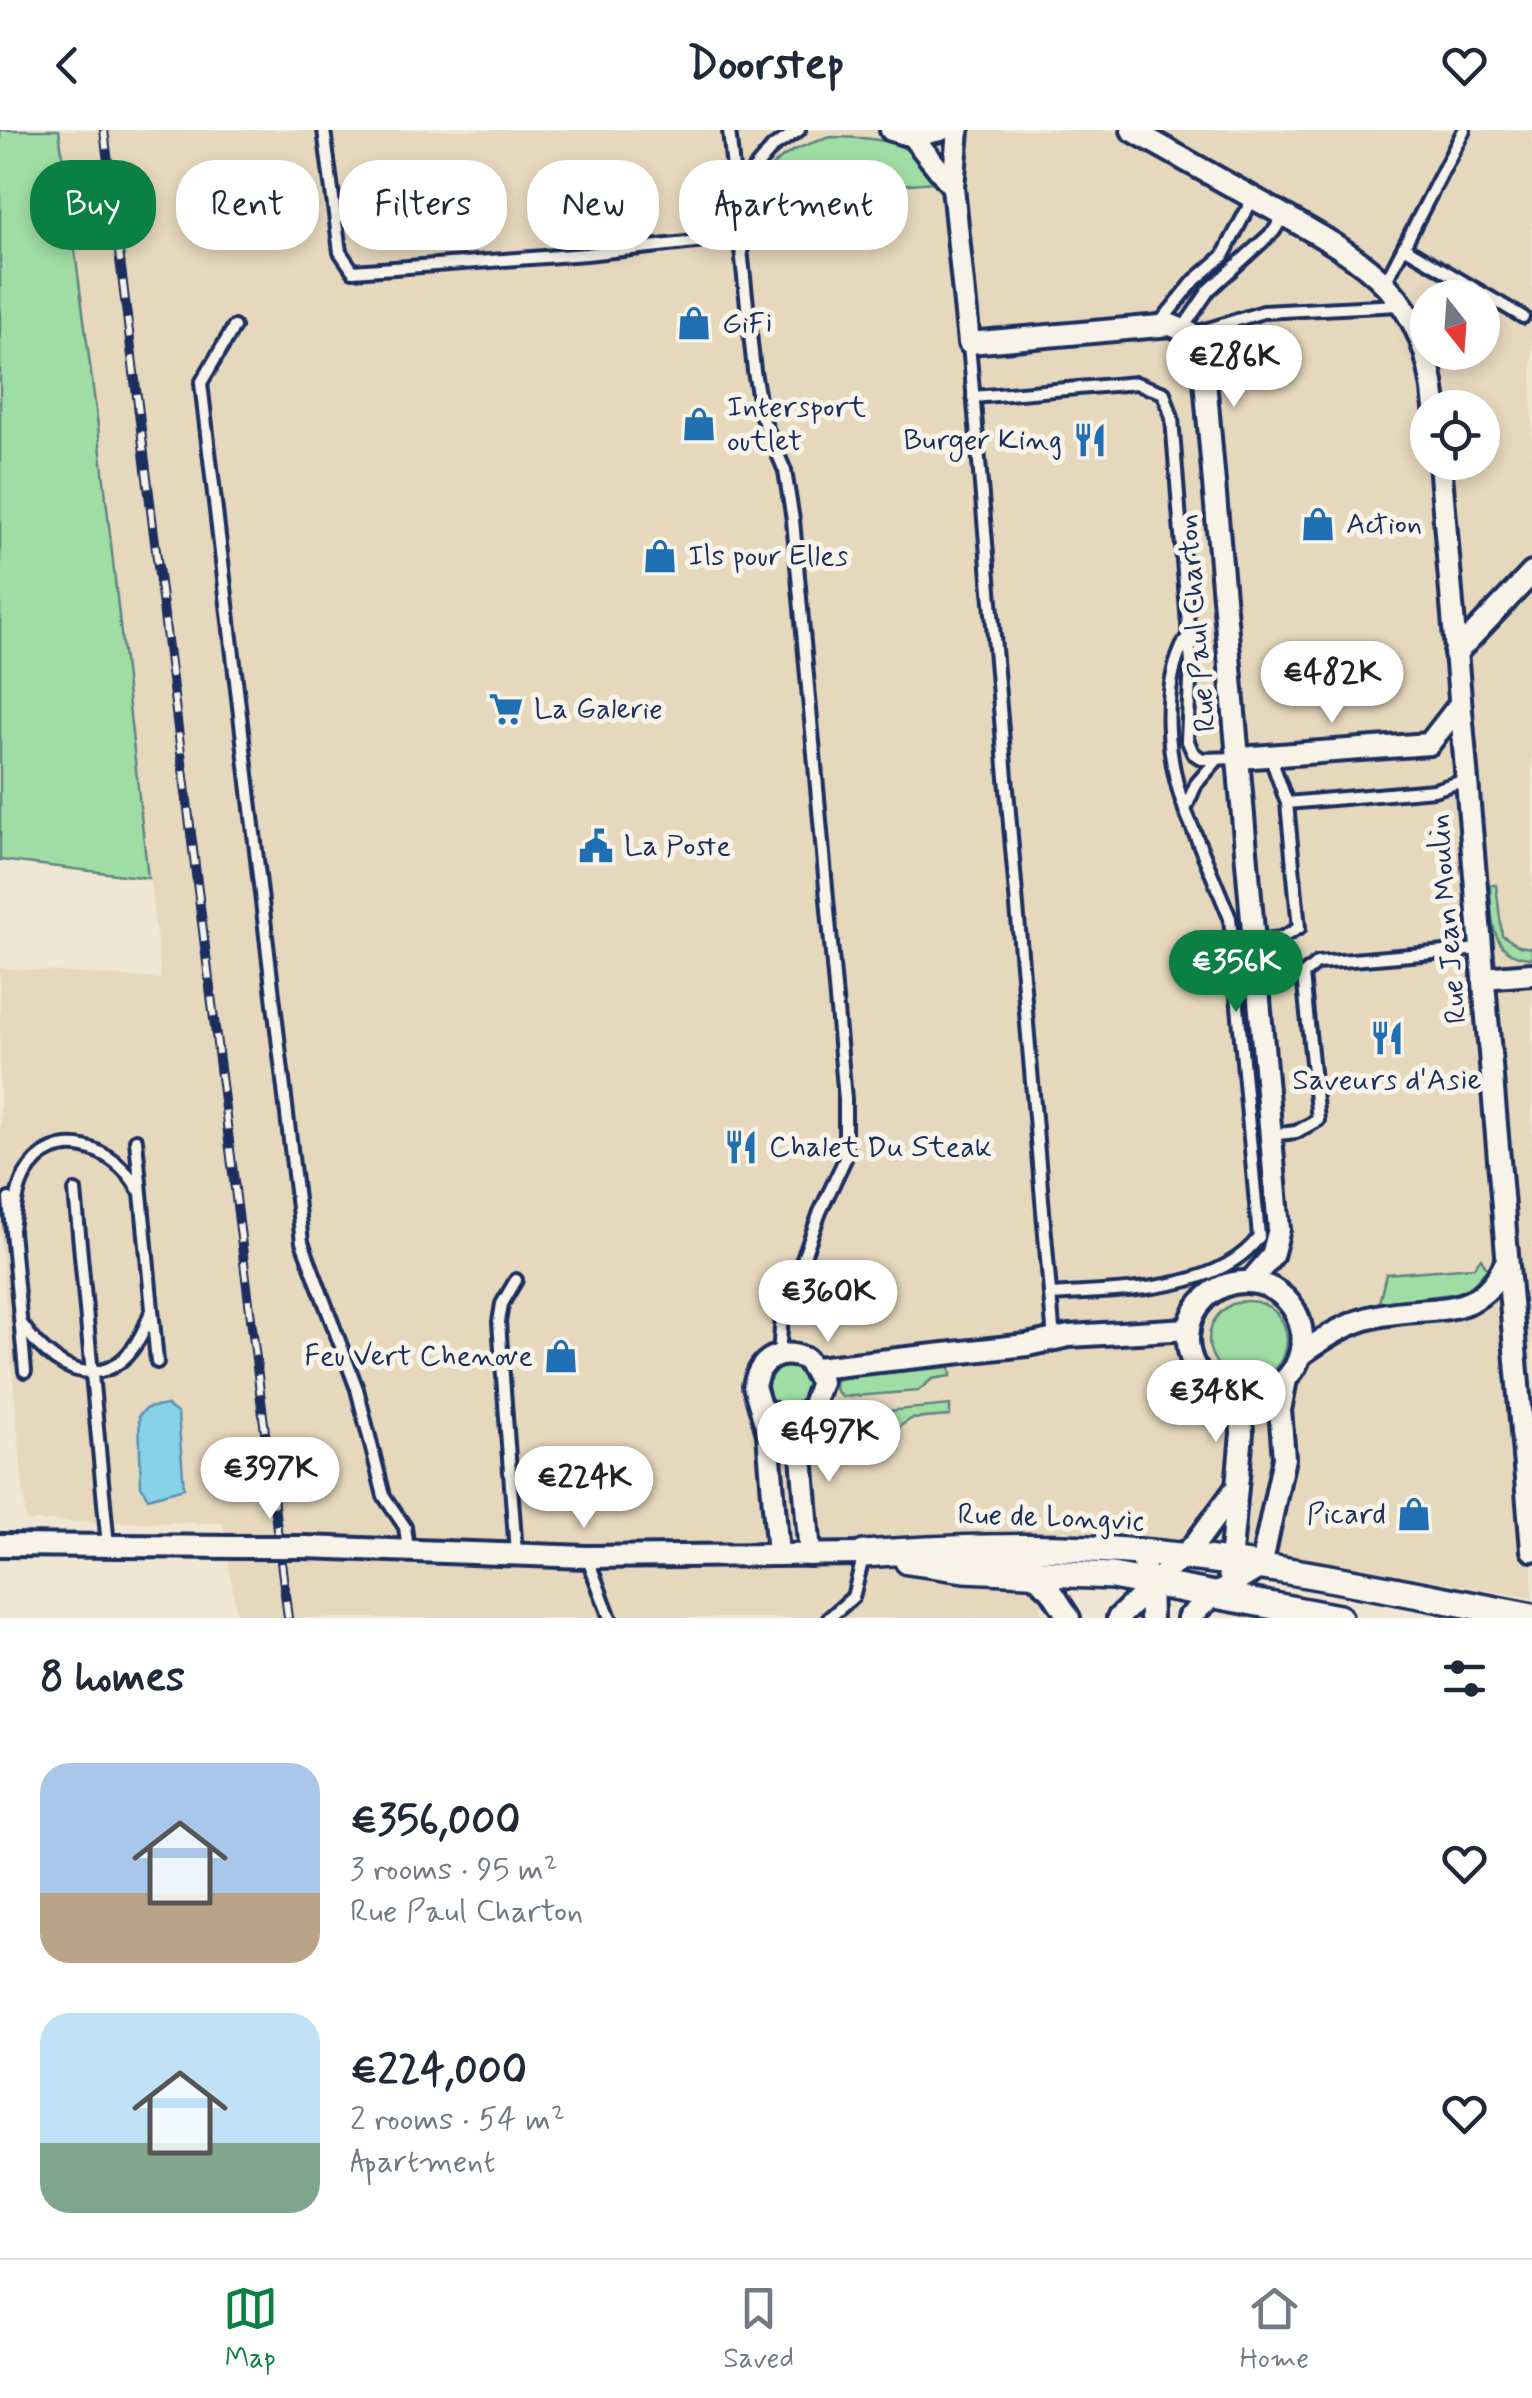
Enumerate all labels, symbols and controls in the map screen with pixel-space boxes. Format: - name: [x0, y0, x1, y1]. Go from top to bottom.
- text: Doorstep: [687, 36, 845, 95]
- icon: back: [40, 38, 95, 93]
- icon: heart: [1437, 38, 1492, 93]
- chip: Buy: [30, 160, 156, 250]
- chip: Rent: [176, 160, 319, 250]
- chip: Filters: [339, 160, 507, 250]
- chip: New: [527, 160, 659, 250]
- chip: Apartment: [679, 160, 908, 250]
- north arrow: [1410, 280, 1500, 370]
- map controls: [1410, 280, 1500, 480]
- shop icon: GiFi: [675, 304, 713, 342]
- place label: GiFi: [722, 304, 773, 343]
- pin: €286K: [1164, 325, 1304, 410]
- text: €286K: [1188, 336, 1280, 378]
- place label: Intersport outlet: [727, 388, 867, 461]
- button: locate: [1410, 390, 1500, 480]
- shop icon: Intersport outlet: [680, 405, 718, 443]
- place label: Burger King: [903, 421, 1062, 462]
- restaurant icon: Burger King: [1071, 421, 1109, 459]
- shop icon: Action: [1299, 505, 1337, 543]
- place label: Action: [1346, 505, 1422, 544]
- street label: Rue Paul Charton: [1168, 512, 1226, 734]
- shop icon: Ils pour Elles: [641, 537, 679, 575]
- place label: Ils pour Elles: [688, 537, 848, 576]
- pin: €482K: [1262, 641, 1402, 726]
- text: €482K: [1283, 652, 1381, 694]
- supermarket icon: La Galerie: [487, 690, 525, 728]
- place label: La Galerie: [534, 690, 663, 729]
- street label: Rue Jean Moulin: [1419, 812, 1477, 1026]
- public building icon: La Poste: [577, 827, 615, 865]
- place label: La Poste: [624, 827, 731, 866]
- pin: €356K: [1166, 930, 1306, 1015]
- text: €356K: [1191, 941, 1281, 983]
- restaurant icon: Saveurs d'Asie: [1368, 1019, 1406, 1057]
- place label: Saveurs d'Asie: [1292, 1061, 1482, 1100]
- restaurant icon: Chalet Du Steak: [722, 1128, 760, 1166]
- place label: Chalet Du Steak: [769, 1128, 992, 1167]
- pin: €360K: [758, 1260, 898, 1345]
- text: €360K: [781, 1271, 875, 1313]
- place label: Feu Vert Chenove: [304, 1337, 533, 1376]
- shop icon: Feu Vert Chenove: [542, 1337, 580, 1375]
- pin: €348K: [1146, 1360, 1286, 1445]
- text: €348K: [1169, 1371, 1263, 1413]
- pin: €497K: [759, 1400, 899, 1485]
- text: €497K: [779, 1411, 879, 1453]
- pin: €397K: [200, 1437, 340, 1522]
- pin: €224K: [514, 1446, 654, 1531]
- text: €397K: [223, 1448, 317, 1490]
- text: €224K: [536, 1457, 632, 1499]
- street label: Rue de Longvic: [957, 1495, 1145, 1541]
- place label: Picard: [1307, 1495, 1386, 1534]
- shop icon: Picard: [1395, 1495, 1433, 1533]
- text: 8 homes: [40, 1651, 185, 1706]
- icon: filters: [1437, 1651, 1492, 1706]
- text: €356,000: [350, 1794, 521, 1849]
- icon: home: [120, 1803, 240, 1923]
- icon: heart: [1437, 1836, 1492, 1891]
- text: 3 rooms · 95 m²: [350, 1849, 558, 1891]
- text: Rue Paul Charton: [350, 1891, 583, 1933]
- text: €224,000: [350, 2044, 527, 2099]
- icon: home: [120, 2053, 240, 2173]
- icon: heart: [1437, 2086, 1492, 2141]
- text: 2 rooms · 54 m²: [350, 2099, 565, 2141]
- text: Apartment: [350, 2141, 495, 2183]
- tab: Map: [223, 2281, 278, 2378]
- tab: Saved: [723, 2281, 794, 2378]
- tab: Home: [1240, 2281, 1309, 2378]

